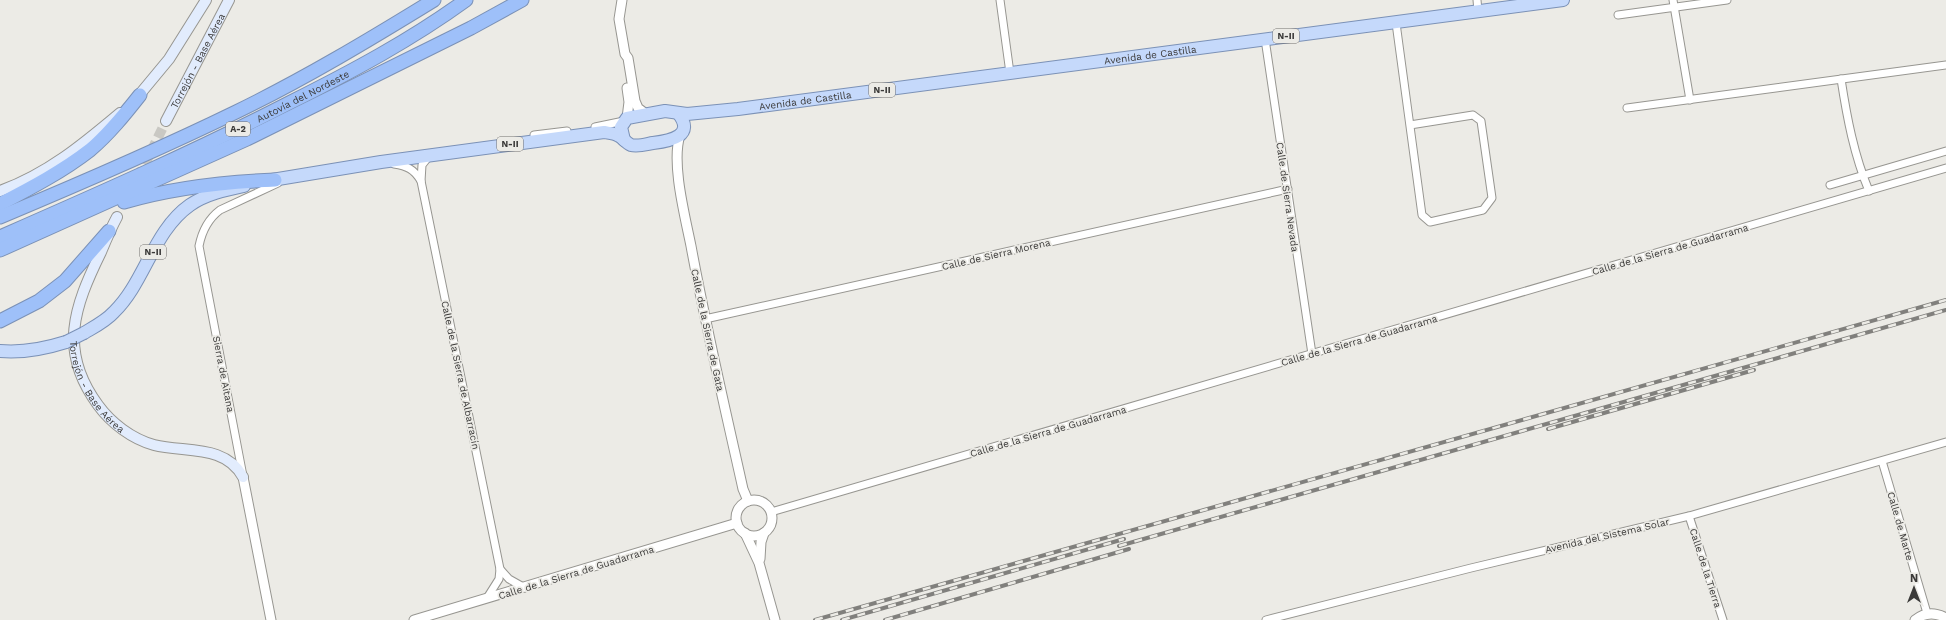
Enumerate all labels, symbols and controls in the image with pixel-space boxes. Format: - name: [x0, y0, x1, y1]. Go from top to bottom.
- street label: Torrejón - Base Aérea: [169, 11, 227, 110]
- road number: N-II: [1273, 29, 1299, 43]
- street label: Avenida de Castilla: [1103, 43, 1198, 67]
- street label: Autovía del Nordeste: [255, 68, 351, 125]
- road number: N-II: [869, 83, 895, 97]
- street label: Avenida de Castilla: [758, 89, 853, 112]
- road number: A-2: [226, 122, 250, 136]
- road number: N-II: [497, 137, 523, 151]
- street label: Calle de Sierra Nevada: [1274, 142, 1301, 253]
- street label: Calle de la Sierra de Guadarrama: [1591, 222, 1750, 277]
- street label: Calle de Sierra Morena: [941, 237, 1052, 272]
- road number: N-II: [140, 245, 166, 259]
- street label: Calle de la Sierra de Gata: [689, 268, 726, 393]
- street label: Calle de la Sierra de Albarracín: [439, 300, 482, 450]
- street label: Calle de la Sierra de Guadarrama: [1280, 313, 1439, 368]
- street label: Sierra de Aitana: [211, 335, 236, 414]
- street label: Torrejón - Base Aérea: [68, 341, 127, 435]
- street label: Calle de la Sierra de Guadarrama: [969, 404, 1128, 459]
- street label: Calle de Marte: [1885, 490, 1916, 562]
- street label: Avenida del Sistema Solar: [1544, 516, 1670, 555]
- street label: Calle de la Tierra: [1687, 527, 1724, 610]
- street label: Calle de la Sierra de Guadarrama: [497, 543, 656, 601]
- north arrow: [1894, 568, 1934, 608]
- text: N: [1910, 572, 1918, 585]

